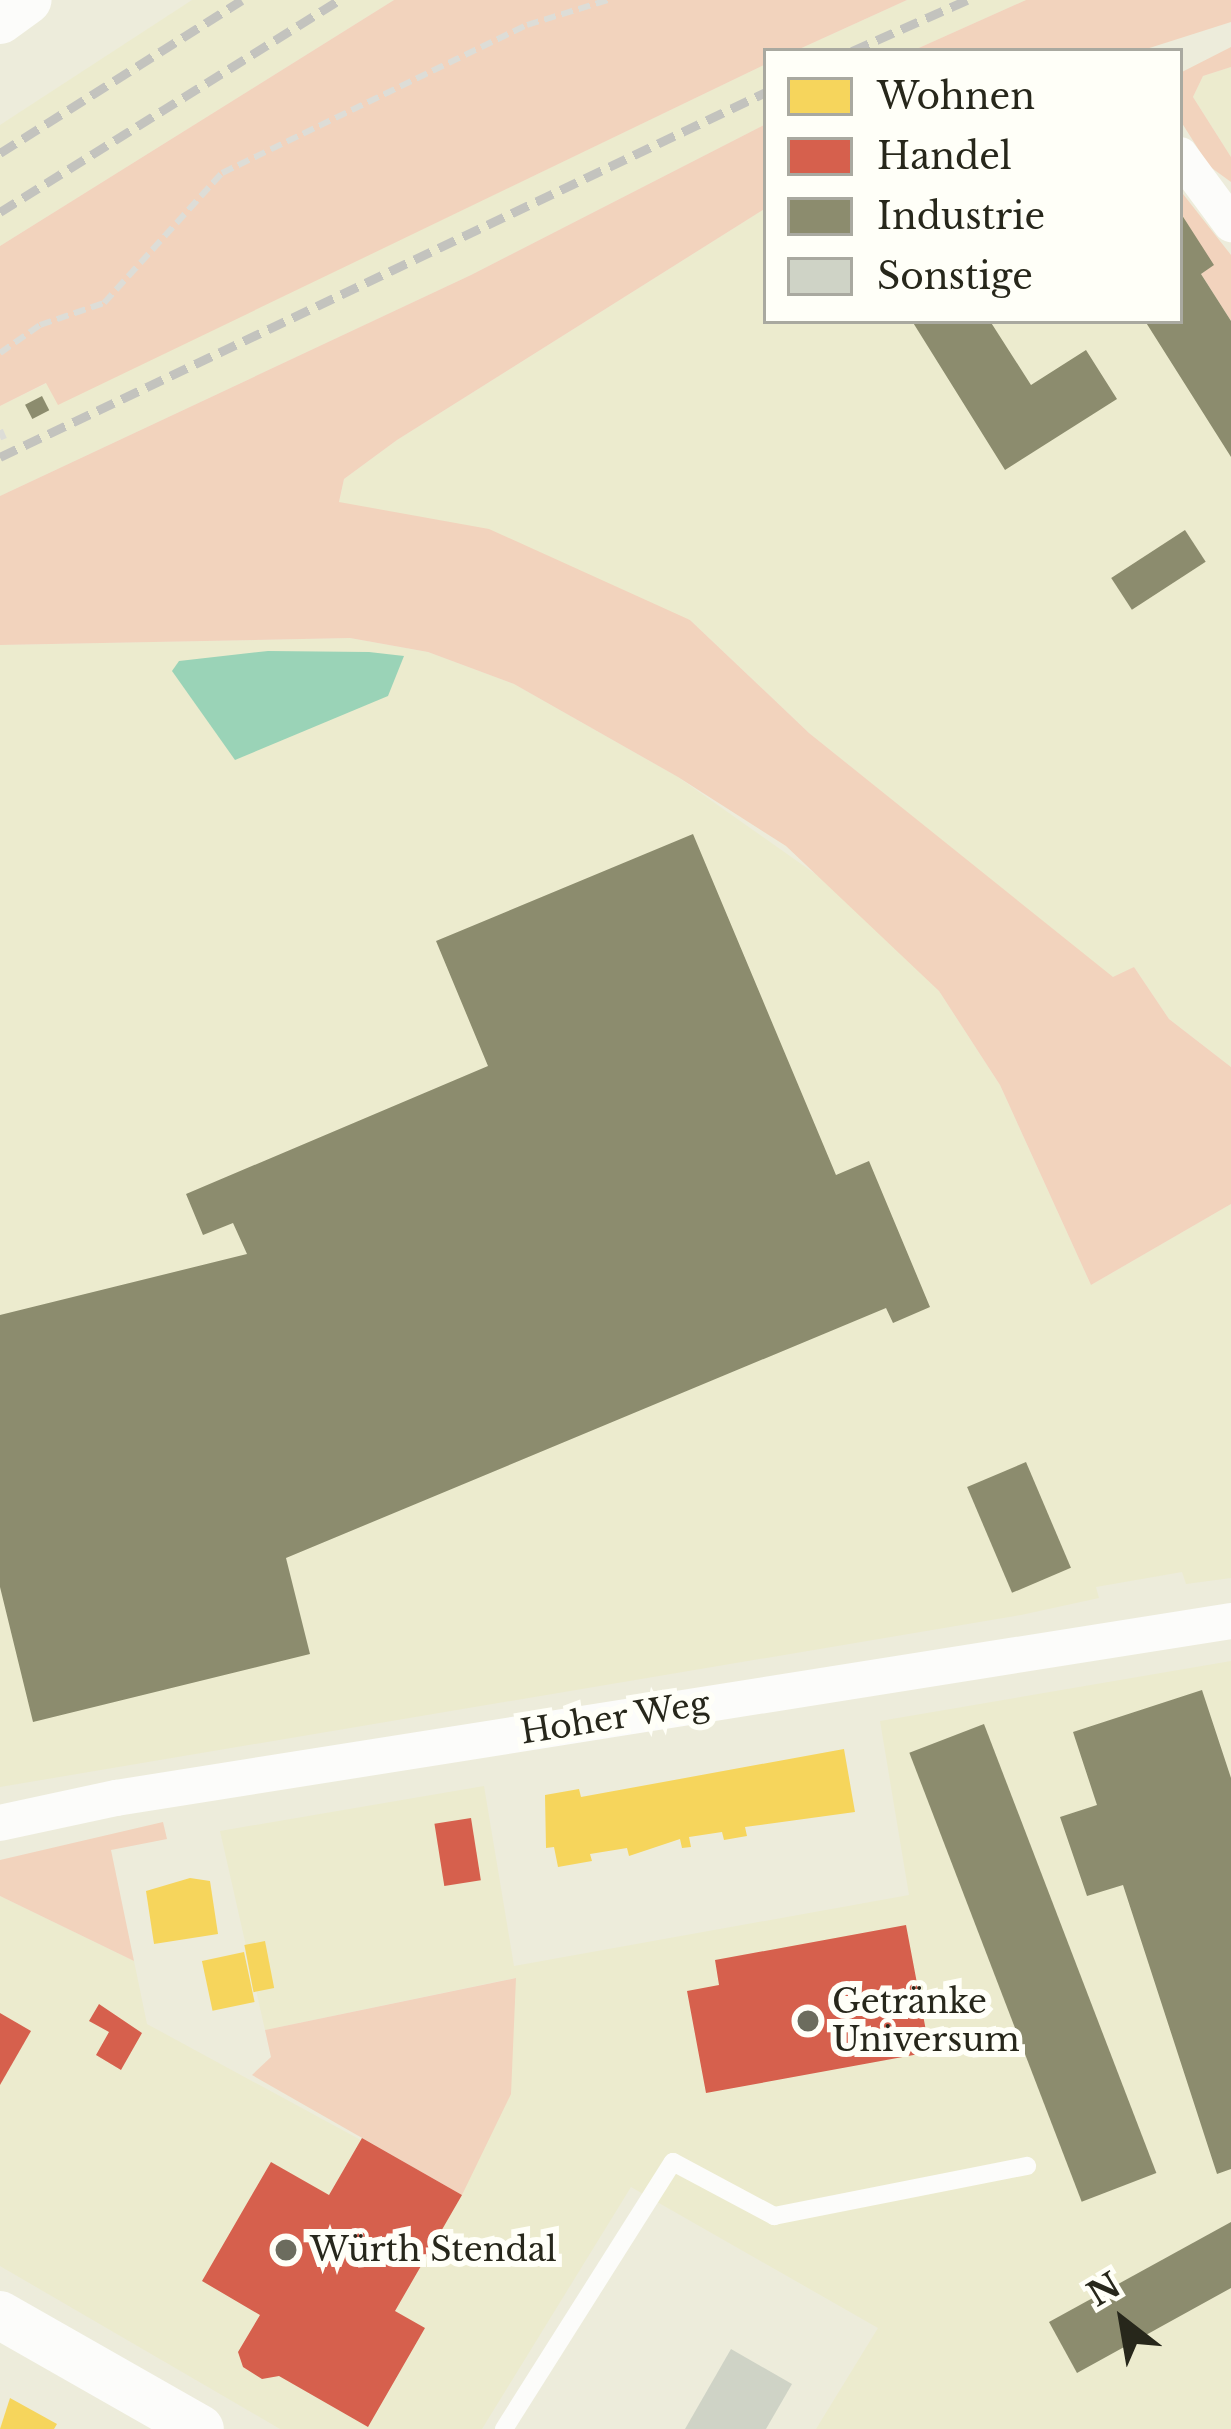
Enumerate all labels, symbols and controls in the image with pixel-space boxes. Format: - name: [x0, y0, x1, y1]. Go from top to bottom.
- legend: [763, 48, 1183, 324]
- text: Wohnen: [877, 74, 1035, 119]
- text: Handel: [877, 134, 1012, 179]
- text: Industrie: [877, 194, 1045, 239]
- text: Sonstige: [877, 254, 1033, 299]
- street label: Hoher Weg: [517, 1683, 713, 1753]
- place label: Getränke Universum: [832, 1982, 1020, 2060]
- marker: Getränke Universum: [795, 2008, 821, 2034]
- place label: Würth Stendal: [310, 2230, 557, 2270]
- marker: Würth Stendal: [273, 2237, 299, 2263]
- north arrow: [1063, 2261, 1183, 2381]
- text: N: [1080, 2264, 1128, 2315]

